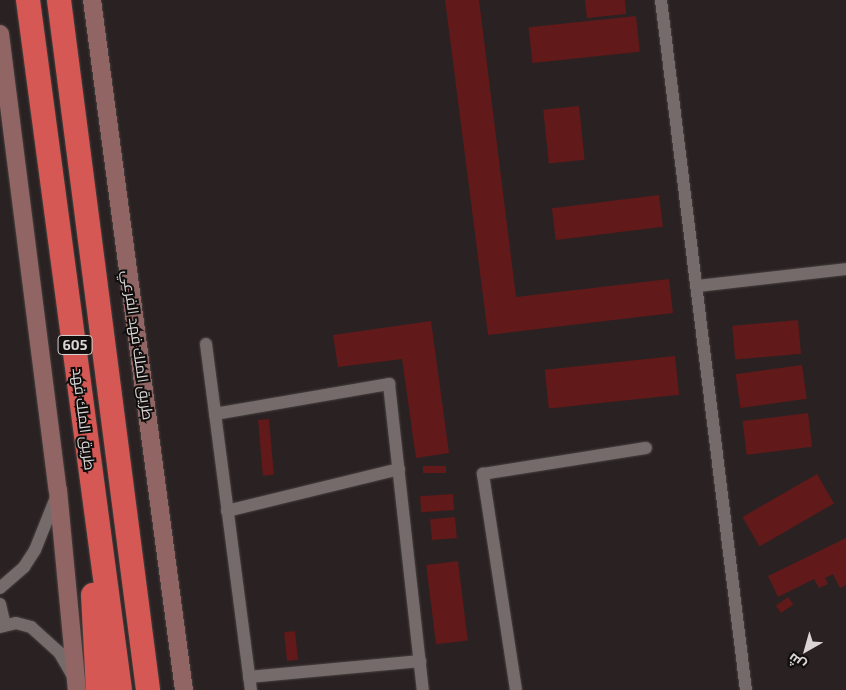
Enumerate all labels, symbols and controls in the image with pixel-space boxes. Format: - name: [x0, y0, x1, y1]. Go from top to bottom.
- street label: طريق الملك فهد الفرعي: [119, 269, 157, 421]
- road number: 605: [58, 334, 92, 356]
- street label: طريق الملك فهد: [69, 367, 99, 471]
- north arrow: [781, 625, 831, 675]
- text: ش: [784, 650, 809, 674]

